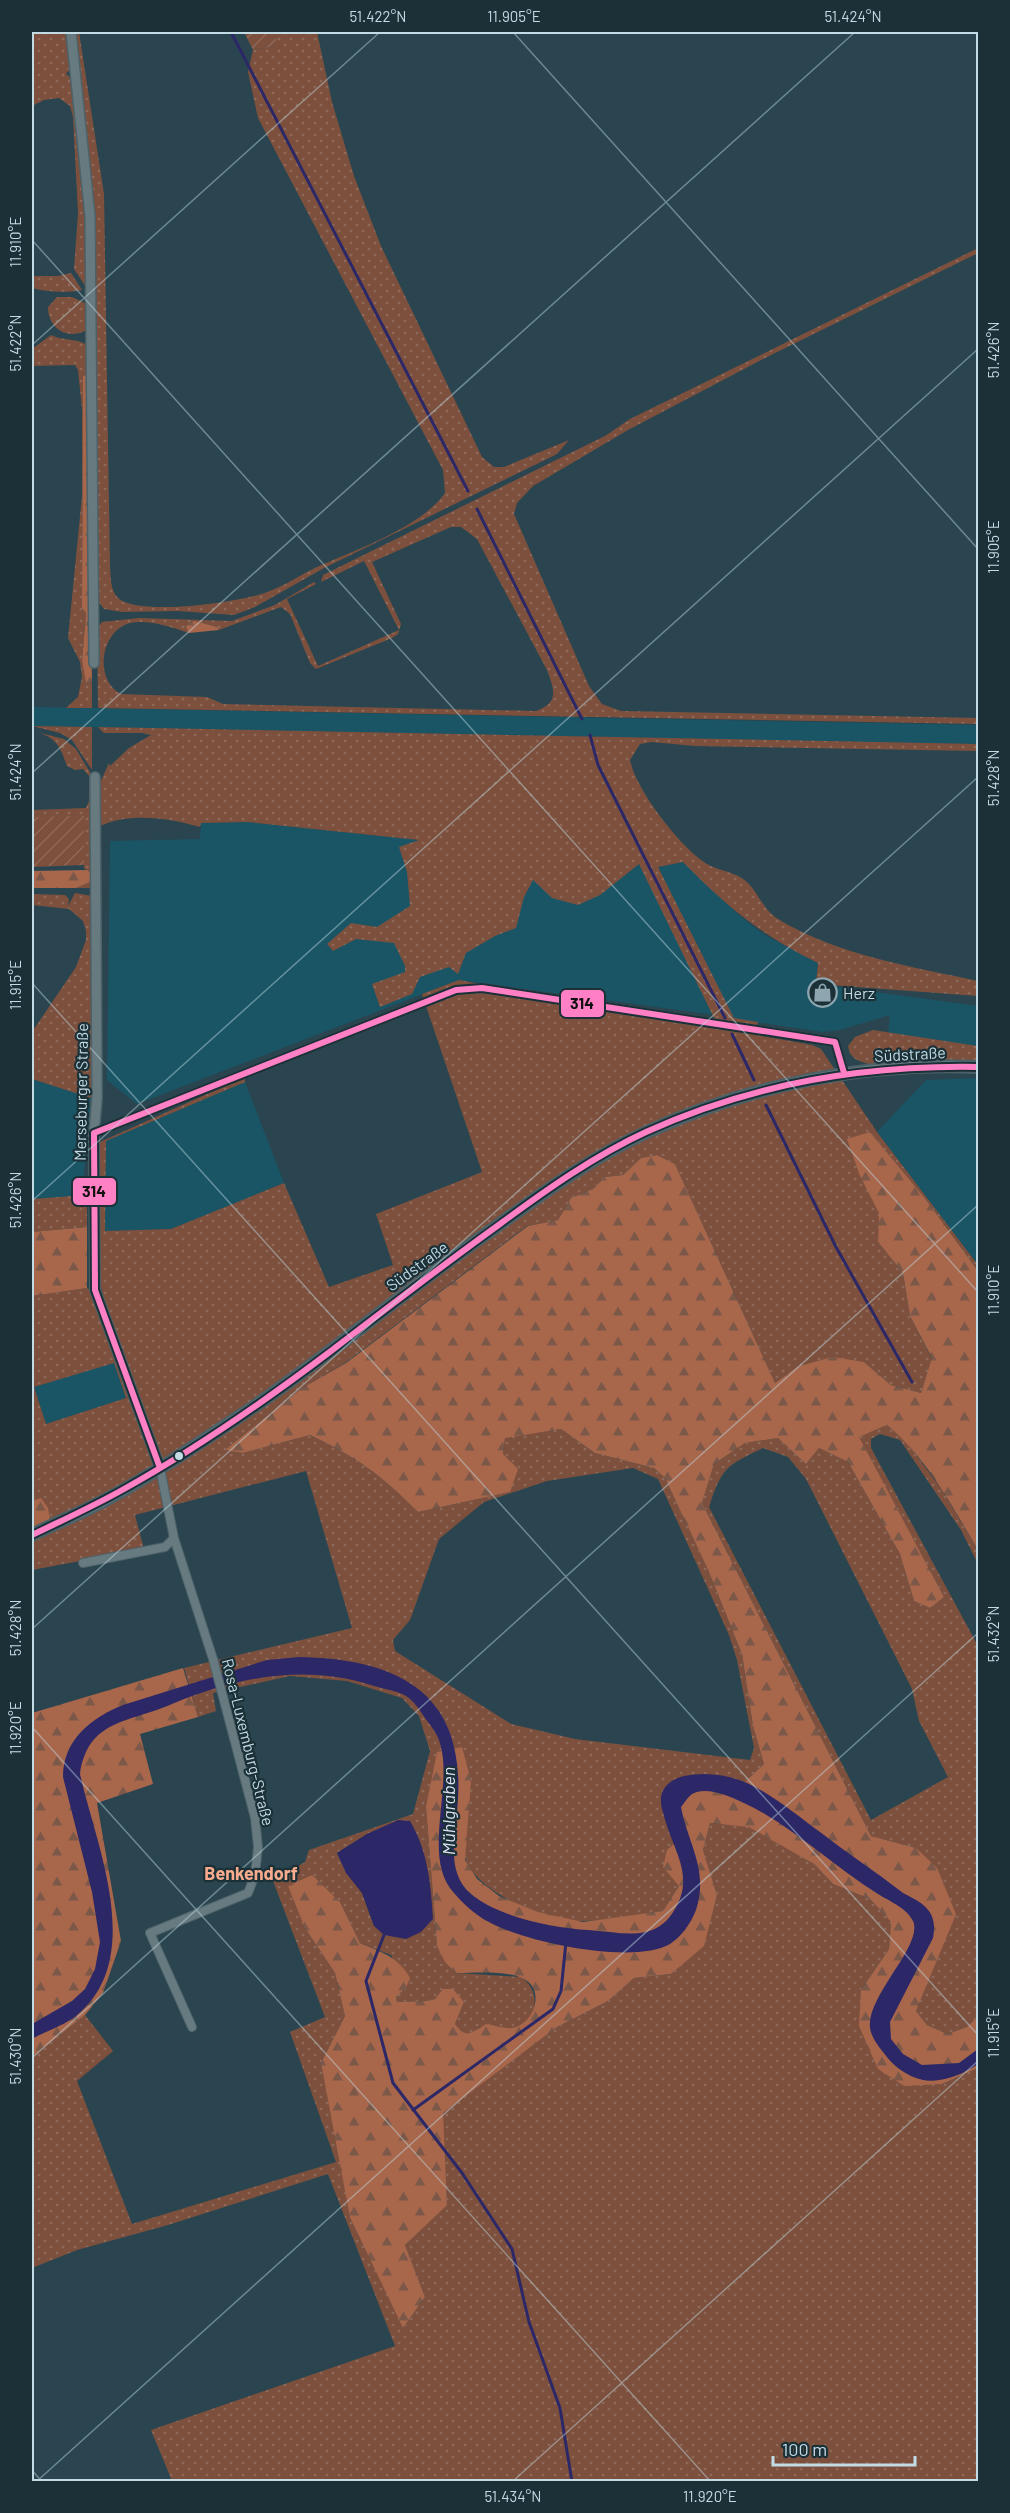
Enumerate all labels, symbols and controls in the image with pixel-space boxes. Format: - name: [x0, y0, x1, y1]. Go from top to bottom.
- text: 51.422°N: [350, 7, 406, 25]
- text: 11.905°E: [487, 7, 541, 25]
- text: 51.424°N: [824, 7, 882, 25]
- text: 11.910°E: [6, 217, 24, 267]
- text: 51.422°N: [6, 315, 24, 371]
- text: 51.426°N: [984, 322, 1002, 378]
- text: 11.905°E: [984, 520, 1002, 574]
- text: 51.424°N: [6, 743, 24, 801]
- text: 51.428°N: [984, 750, 1002, 806]
- text: 11.915°E: [6, 960, 24, 1010]
- shop icon: Herz: [806, 977, 838, 1009]
- place label: Herz: [843, 983, 875, 1002]
- line badge: 314: [560, 989, 605, 1018]
- text: 314: [570, 993, 594, 1012]
- street label: Merseburger Straße: [70, 1023, 91, 1161]
- street label: Südstraße: [874, 1042, 946, 1065]
- text: 51.426°N: [6, 1172, 24, 1228]
- line badge: 314: [72, 1177, 117, 1206]
- text: 314: [82, 1181, 106, 1200]
- street label: Südstraße: [382, 1237, 451, 1294]
- text: 11.910°E: [984, 1265, 1002, 1315]
- unlabelled marker: [173, 1450, 185, 1462]
- text: 51.428°N: [6, 1600, 24, 1656]
- text: 51.432°N: [984, 1606, 1002, 1662]
- street label: Rosa-Luxemburg-Straße: [218, 1656, 278, 1827]
- text: 11.920°E: [6, 1701, 24, 1755]
- water label: Mühlgraben: [437, 1767, 459, 1855]
- district label: Benkendorf: [204, 1862, 298, 1884]
- text: 11.915°E: [984, 2008, 1002, 2058]
- text: 51.430°N: [6, 2027, 24, 2085]
- scale bar: [773, 2429, 916, 2467]
- text: 100 m: [782, 2438, 827, 2460]
- text: 51.434°N: [485, 2487, 541, 2505]
- text: 11.920°E: [683, 2487, 737, 2505]

